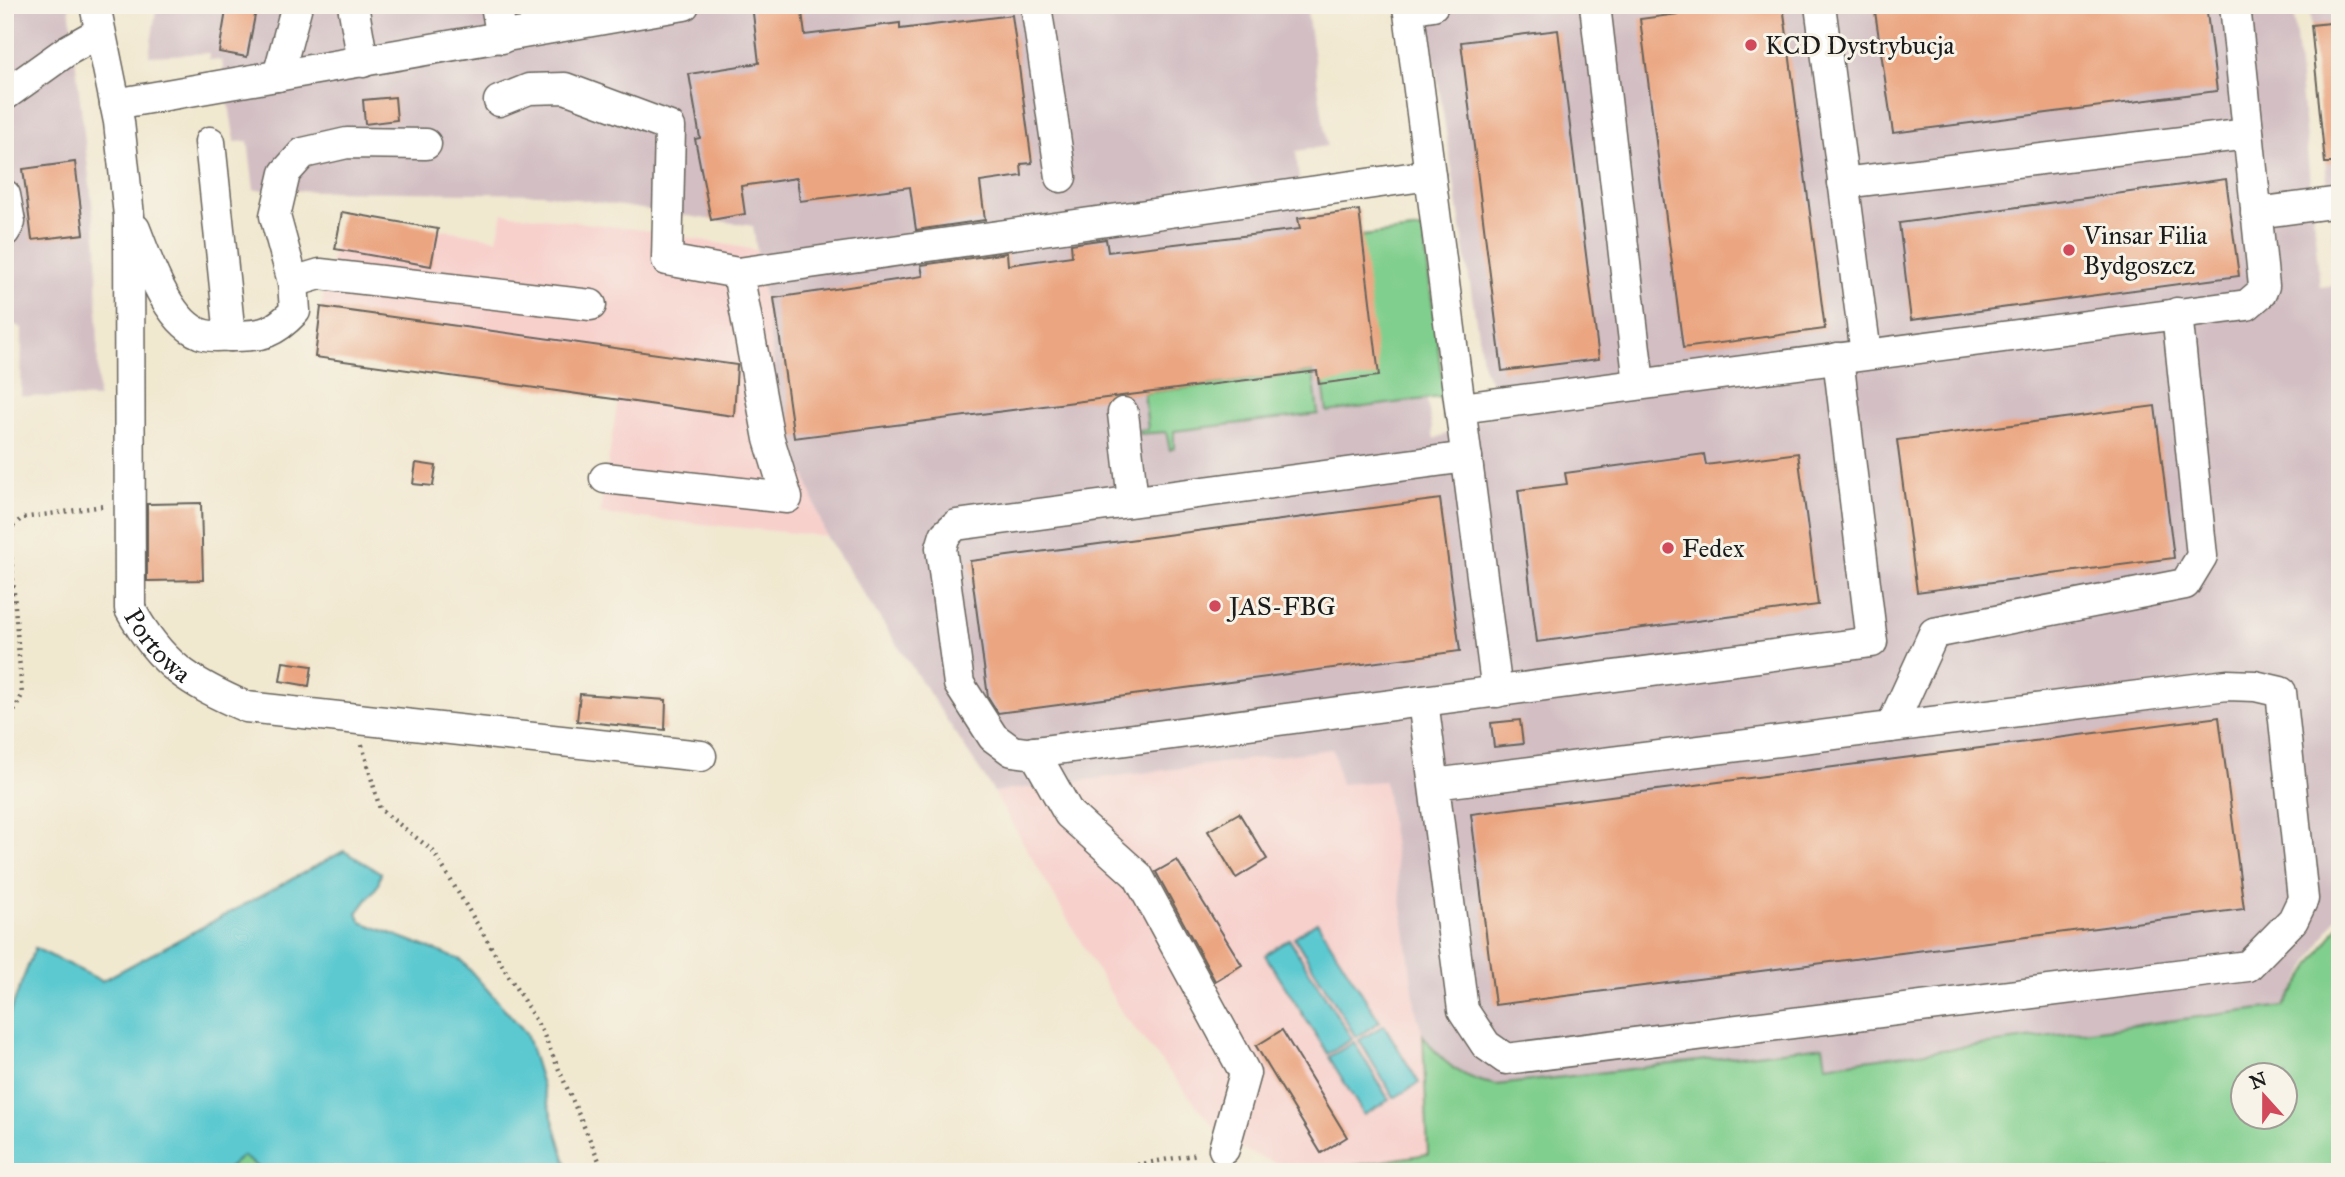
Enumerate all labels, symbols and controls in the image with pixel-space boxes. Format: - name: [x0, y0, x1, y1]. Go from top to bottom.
- place label: KCD Dystrybucja: [1765, 29, 1955, 61]
- marker: KCD Dystrybucja: [1743, 37, 1759, 53]
- place label: Vinsar Filia Bydgoszcz: [2082, 219, 2207, 281]
- marker: Vinsar Filia Bydgoszcz: [2061, 242, 2077, 258]
- place label: Fedex: [1682, 532, 1745, 564]
- marker: Fedex: [1660, 540, 1676, 556]
- place label: JAS-FBG: [1226, 590, 1336, 622]
- marker: JAS-FBG: [1207, 598, 1223, 614]
- street label: Portowa: [117, 603, 197, 690]
- north arrow: [2230, 1062, 2300, 1132]
- text: N: [2246, 1067, 2270, 1094]

